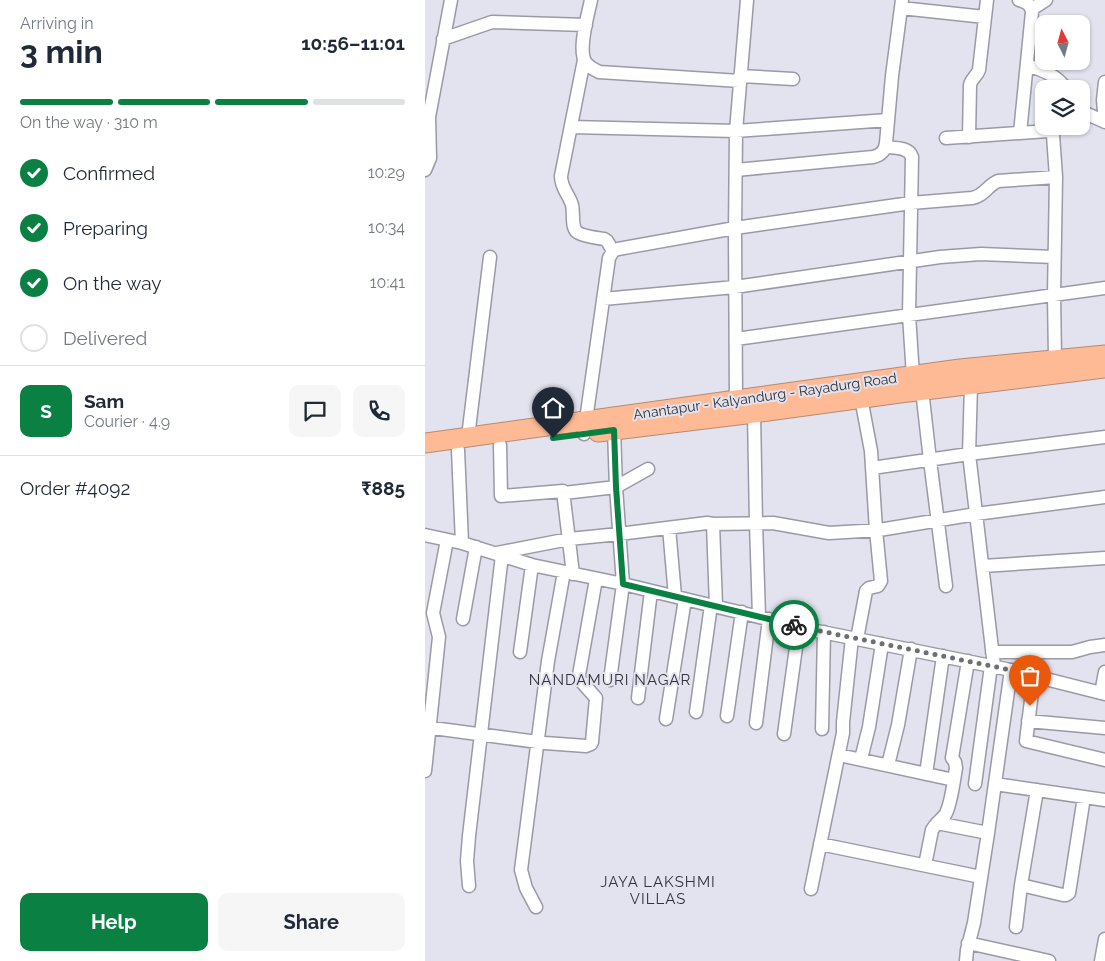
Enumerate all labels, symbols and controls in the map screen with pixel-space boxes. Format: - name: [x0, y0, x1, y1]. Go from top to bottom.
- text: Arriving in: [20, 14, 94, 33]
- north arrow: [1035, 15, 1090, 70]
- map controls: [1035, 15, 1090, 135]
- text: 10:56–11:01: [301, 32, 405, 54]
- text: 3 min: [20, 33, 103, 70]
- button: layers: [1035, 80, 1090, 135]
- text: On the way · 310 m: [20, 113, 158, 132]
- icon: check: [20, 159, 48, 187]
- text: Confirmed: [63, 162, 155, 184]
- text: 10:29: [368, 163, 405, 182]
- icon: check: [20, 214, 48, 242]
- text: Preparing: [63, 217, 148, 239]
- text: 10:34: [368, 218, 405, 237]
- icon: check: [20, 269, 48, 297]
- text: On the way: [63, 272, 162, 294]
- text: 10:41: [370, 273, 405, 292]
- text: Delivered: [63, 327, 147, 349]
- street label: Anantapur - Kalyandurg - Rayadurg Road: [632, 370, 898, 422]
- button: chat: [289, 385, 341, 437]
- button: phone: [353, 385, 405, 437]
- pin: [532, 387, 574, 438]
- text: Sam: [84, 390, 124, 412]
- icon: home: [539, 394, 567, 422]
- text: S: [40, 400, 52, 422]
- text: Courier · 4.9: [84, 412, 170, 431]
- text: Order #4092: [20, 477, 130, 499]
- text: ₹885: [361, 477, 405, 499]
- courier: [769, 600, 819, 650]
- icon: bike: [780, 611, 808, 639]
- pin: [1009, 655, 1051, 706]
- icon: bag: [1016, 662, 1044, 690]
- district label: NANDAMURI NAGAR: [529, 671, 691, 689]
- district label: JAYA LAKSHMI VILLAS: [600, 873, 716, 908]
- button: Help: [20, 893, 208, 951]
- button: Share: [218, 893, 405, 951]

